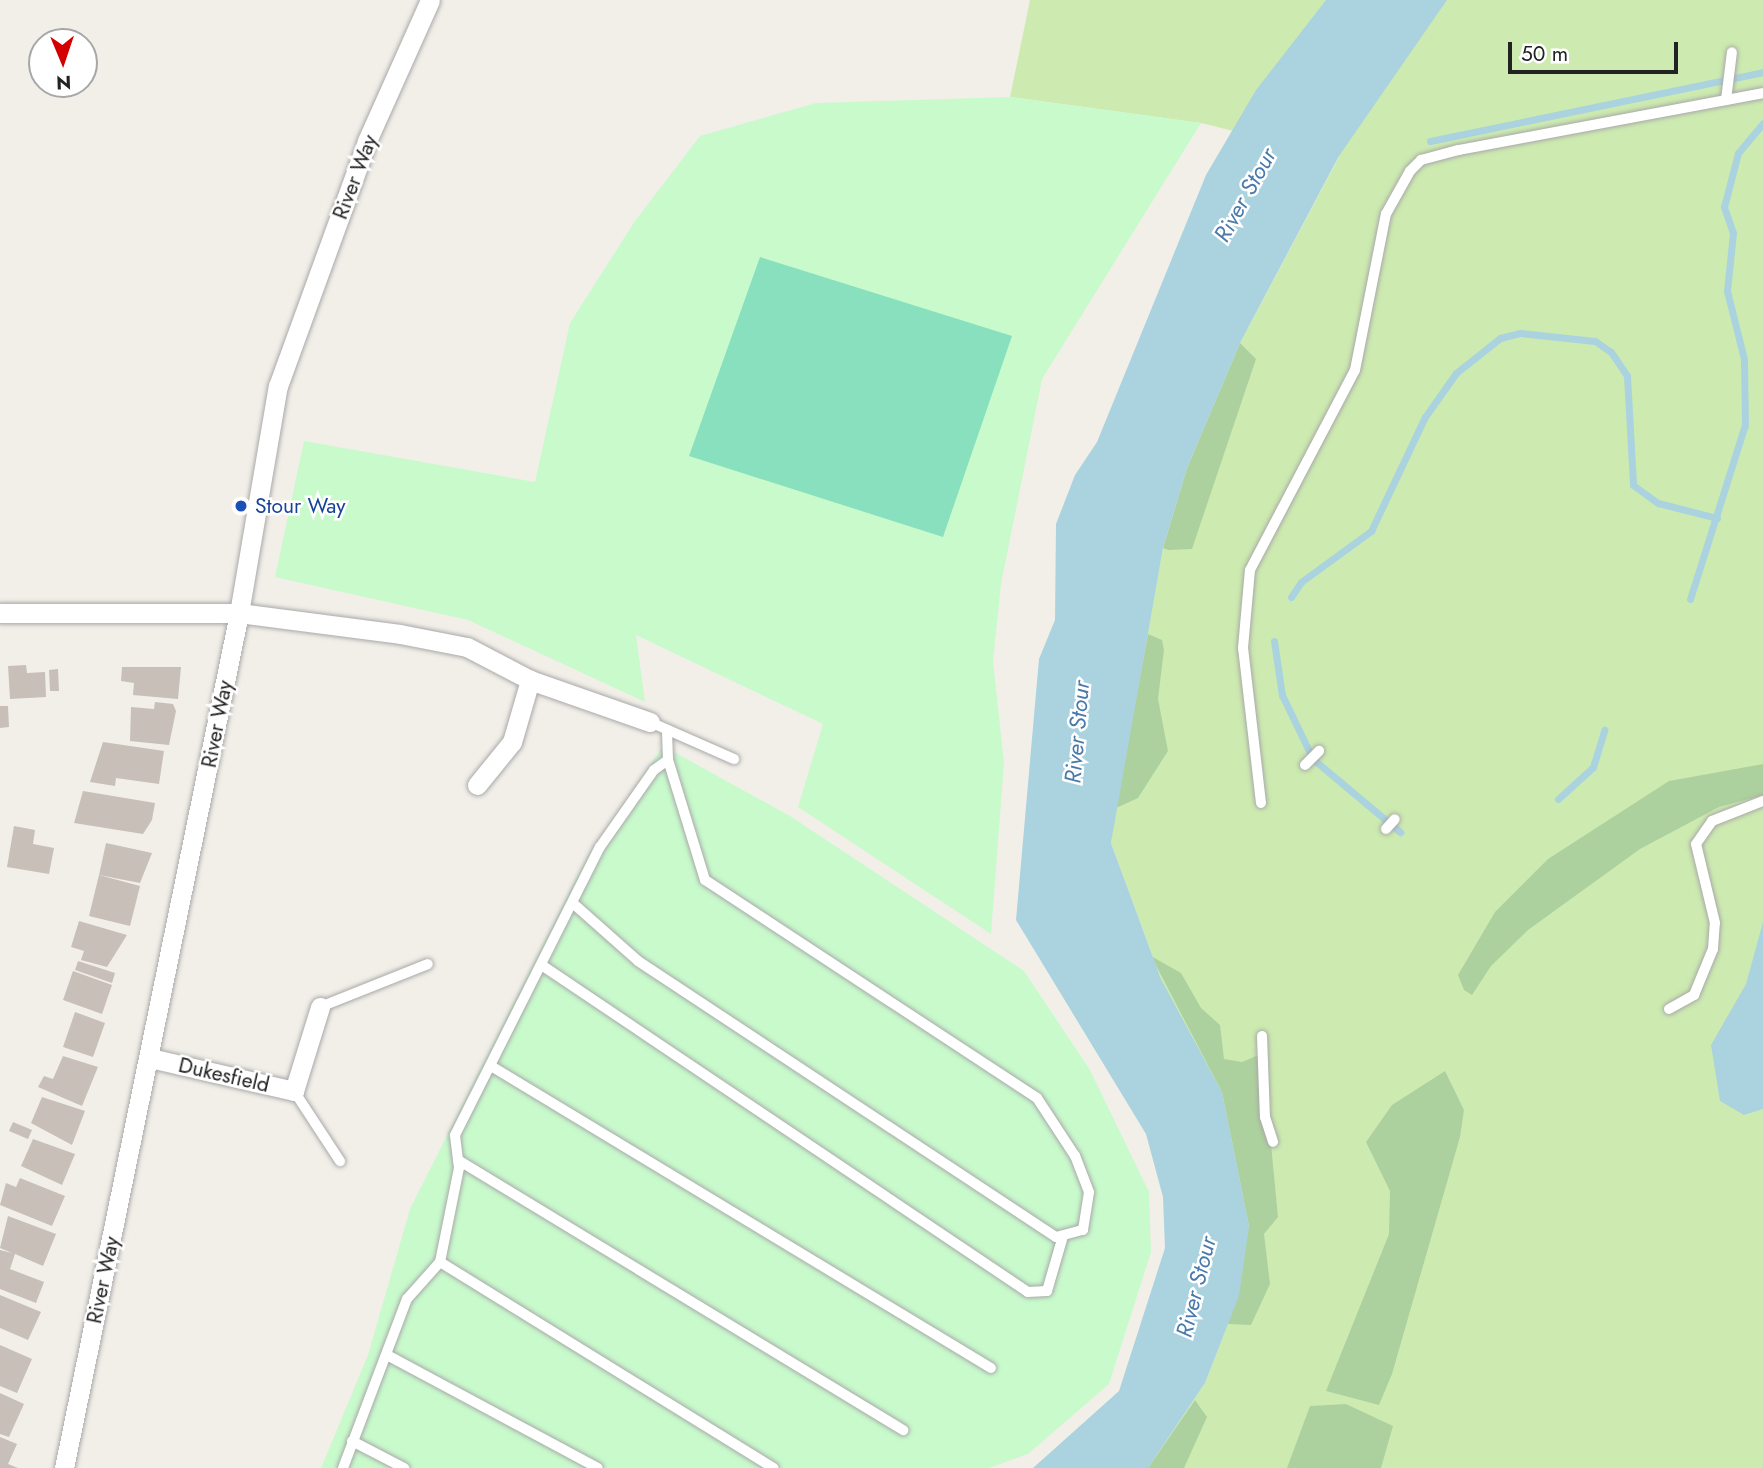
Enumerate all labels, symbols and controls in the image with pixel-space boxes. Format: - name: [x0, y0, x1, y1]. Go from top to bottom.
- north arrow: [28, 28, 98, 98]
- scale bar: [1511, 28, 1681, 72]
- text: 50 m: [1521, 39, 1568, 69]
- text: N: [56, 69, 72, 96]
- street label: River Way: [327, 131, 383, 223]
- water label: River Stour: [1208, 143, 1282, 247]
- place label: Stour Way: [255, 493, 345, 519]
- marker: Stour Way: [233, 498, 249, 514]
- street label: River Way: [196, 678, 238, 770]
- water label: River Stour: [1059, 679, 1095, 785]
- street label: Dukesfield: [176, 1052, 272, 1098]
- street label: River Way: [81, 1234, 125, 1326]
- water label: River Stour: [1170, 1234, 1222, 1340]

